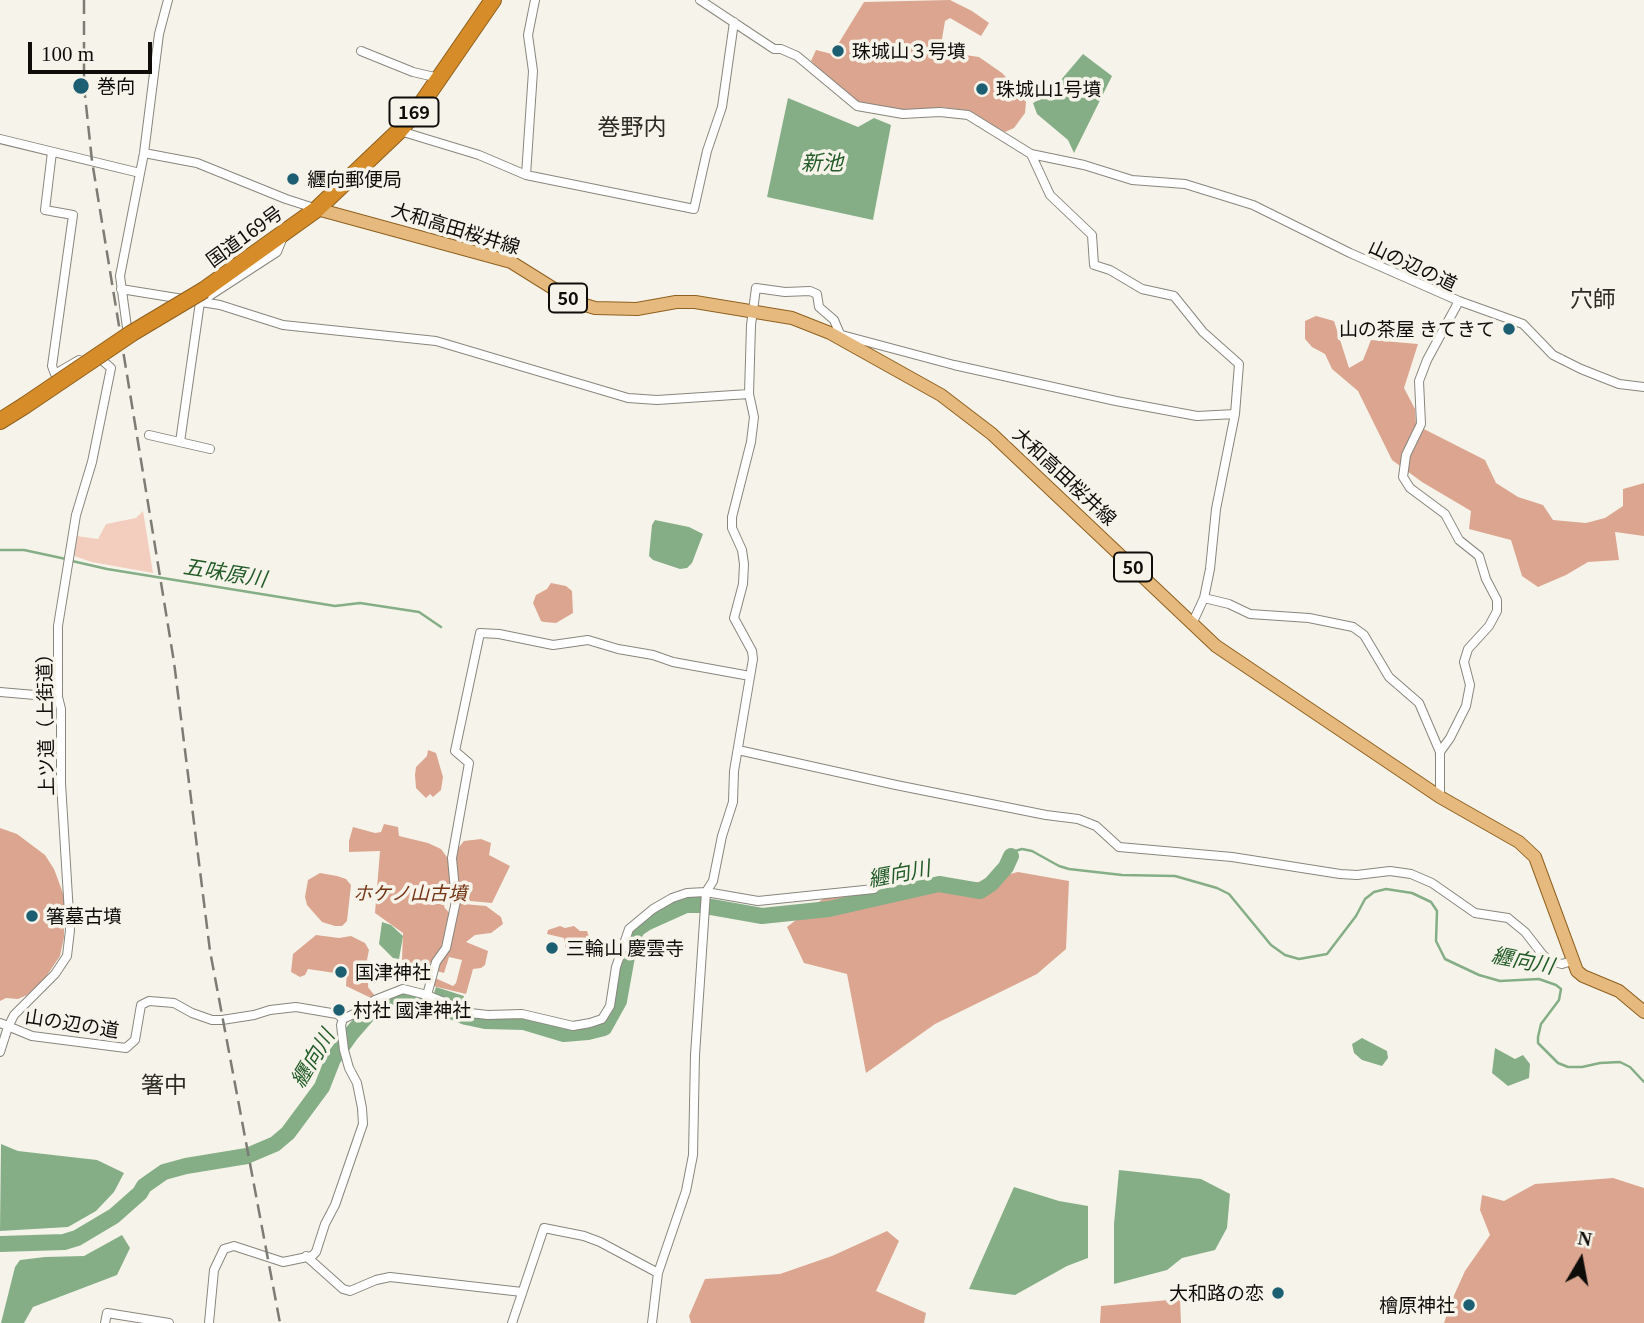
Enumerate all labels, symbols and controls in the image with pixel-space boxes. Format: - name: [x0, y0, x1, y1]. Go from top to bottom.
- scale bar: [32, 28, 156, 72]
- place label: 珠城山３号墳: [852, 40, 966, 62]
- text: 100 m: [41, 42, 94, 66]
- marker: 珠城山３号墳: [830, 43, 846, 59]
- place label: 巻向: [97, 75, 135, 97]
- marker: 巻向: [71, 76, 91, 96]
- place label: 珠城山1号墳: [996, 78, 1102, 100]
- marker: 珠城山1号墳: [974, 81, 990, 97]
- road number: 169: [390, 98, 438, 127]
- district label: 巻野内: [598, 112, 666, 140]
- water label: 新池: [801, 149, 843, 175]
- place label: 纒向郵便局: [307, 168, 402, 190]
- marker: 纒向郵便局: [285, 171, 301, 187]
- street label: 大和高田桜井線: [389, 198, 523, 258]
- street label: 国道169号: [201, 201, 287, 271]
- street label: 山の辺の道: [1365, 235, 1461, 295]
- road number: 50: [549, 284, 587, 312]
- district label: 穴師: [1570, 284, 1616, 312]
- place label: 山の茶屋 きてきて: [1339, 318, 1495, 340]
- marker: 山の茶屋 きてきて: [1501, 321, 1517, 337]
- street label: 大和高田桜井線: [1009, 422, 1121, 530]
- road number: 50: [1114, 552, 1152, 582]
- water label: 五味原川: [182, 553, 268, 591]
- street label: 上ツ道（上街道）: [32, 644, 58, 796]
- water label: 纒向川: [866, 855, 932, 891]
- park label: ホケノ山古墳: [353, 882, 467, 904]
- place label: 箸墓古墳: [46, 905, 122, 927]
- marker: 箸墓古墳: [24, 908, 40, 924]
- place label: 三輪山 慶雲寺: [566, 937, 684, 959]
- marker: 三輪山 慶雲寺: [544, 940, 560, 956]
- water label: 纒向川: [1490, 942, 1556, 978]
- place label: 国津神社: [355, 961, 431, 983]
- marker: 国津神社: [333, 964, 349, 980]
- place label: 村社 國津神社: [353, 999, 471, 1021]
- marker: 村社 國津神社: [331, 1002, 347, 1018]
- street label: 山の辺の道: [23, 1004, 121, 1042]
- water label: 纒向川: [285, 1025, 339, 1091]
- district label: 箸中: [141, 1070, 187, 1098]
- north arrow: [1546, 1225, 1616, 1295]
- text: N: [1576, 1227, 1593, 1250]
- place label: 大和路の恋: [1169, 1282, 1264, 1304]
- marker: 大和路の恋: [1270, 1285, 1286, 1301]
- place label: 檜原神社: [1379, 1294, 1455, 1316]
- marker: 檜原神社: [1461, 1297, 1477, 1313]

